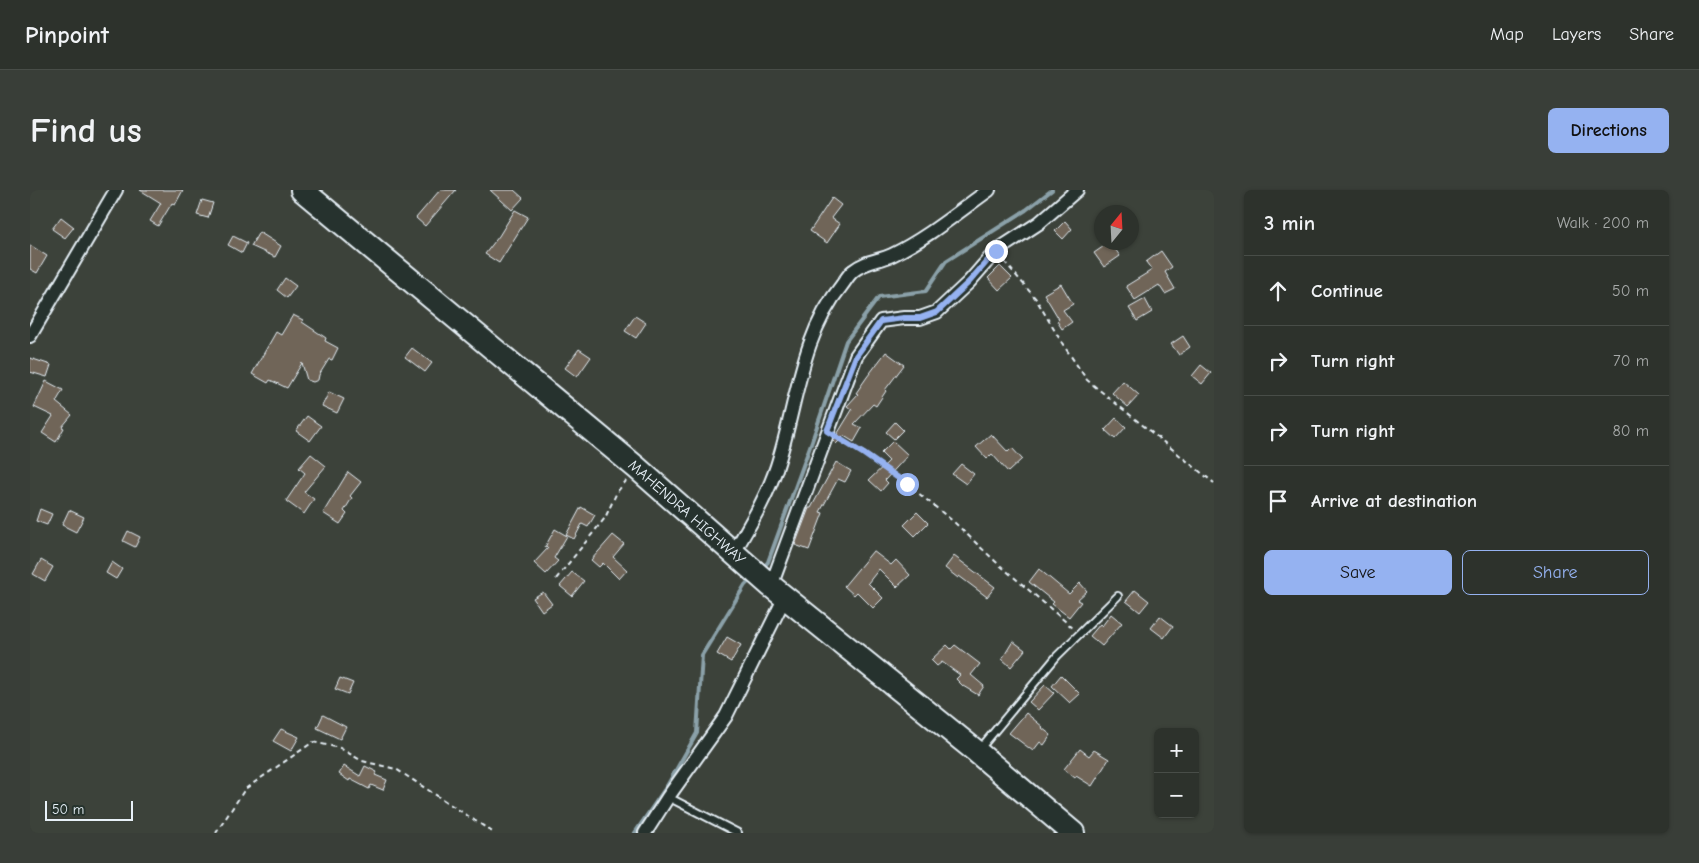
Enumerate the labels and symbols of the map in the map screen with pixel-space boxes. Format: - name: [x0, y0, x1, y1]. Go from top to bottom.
- north arrow: [1094, 205, 1139, 250]
- route end: [985, 240, 1008, 263]
- street label: MAHENDRA HIGHWAY: [625, 456, 749, 568]
- route start: [896, 473, 919, 496]
- scale bar: [45, 798, 132, 821]

